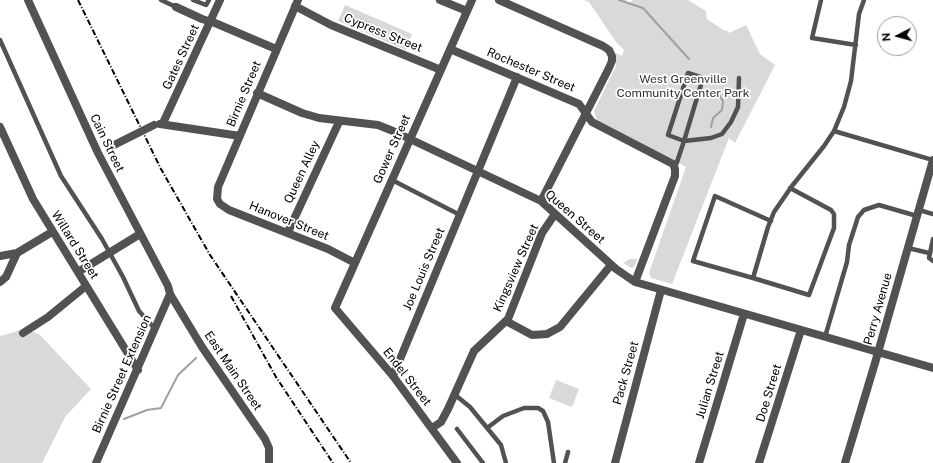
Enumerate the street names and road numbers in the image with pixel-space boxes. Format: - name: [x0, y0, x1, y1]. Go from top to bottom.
- street label: Cypress Street: [342, 11, 424, 55]
- street label: Gates Street: [160, 22, 202, 92]
- street label: Rochester Street: [485, 45, 577, 95]
- street label: Birnie Street: [224, 59, 264, 129]
- street label: Cain Street: [87, 112, 127, 174]
- street label: Gower Street: [370, 112, 414, 186]
- street label: Queen Alley: [281, 138, 323, 206]
- street label: Queen Street: [542, 187, 608, 247]
- street label: Hanover Street: [247, 198, 331, 244]
- street label: Willard Street: [48, 208, 102, 282]
- street label: Kingsview Street: [490, 222, 542, 314]
- street label: Joe Louis Street: [400, 225, 448, 313]
- street label: Perry Avenue: [861, 271, 895, 347]
- street label: Birnie Street Extension: [89, 313, 155, 435]
- street label: East Main Street: [201, 329, 265, 413]
- street label: Pack Street: [610, 340, 642, 406]
- street label: Endel Street: [380, 345, 434, 409]
- street label: Julian Street: [693, 350, 727, 420]
- street label: Doe Street: [753, 362, 785, 424]

